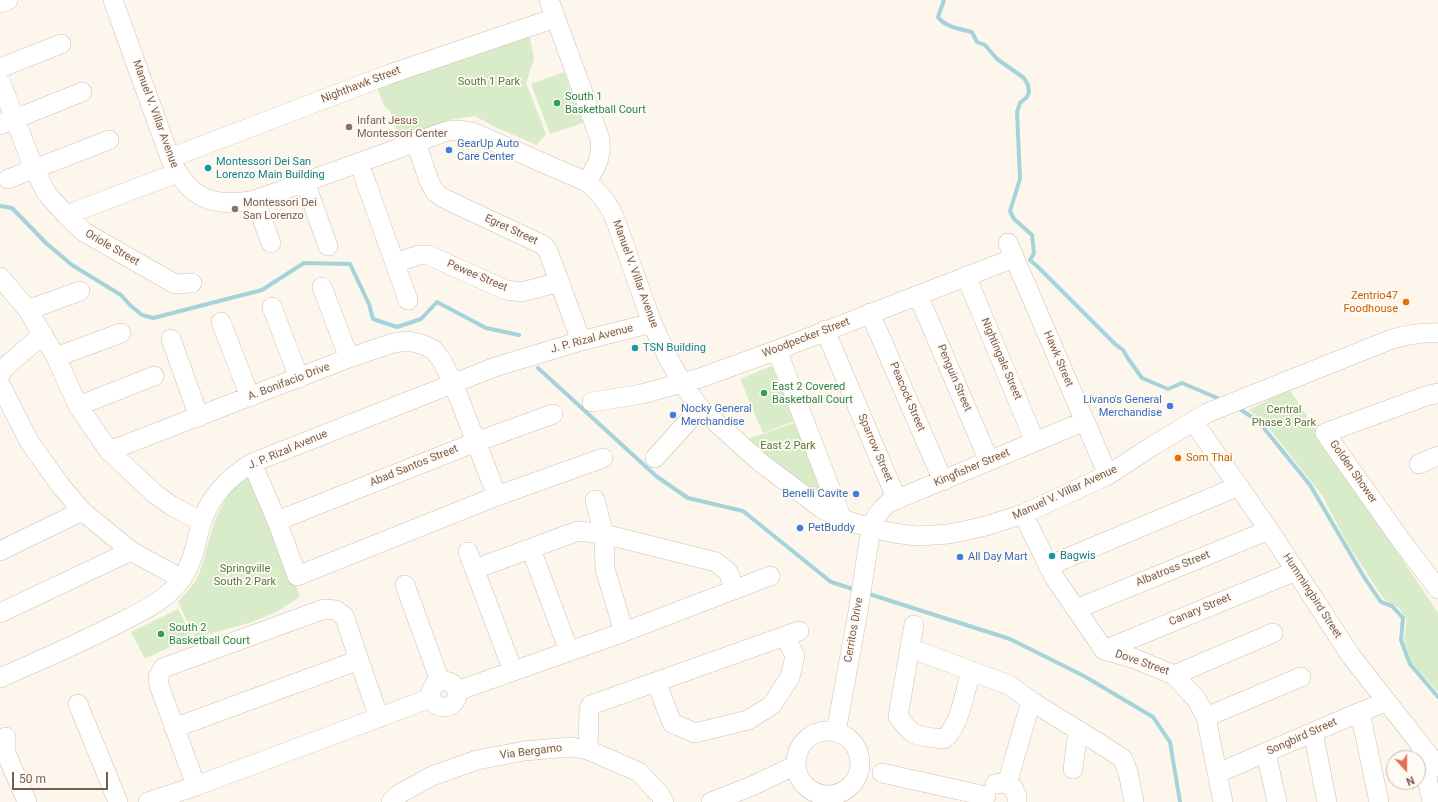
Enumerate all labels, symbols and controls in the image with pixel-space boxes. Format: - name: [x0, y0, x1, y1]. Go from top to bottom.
- street label: Manuel V. Villar Avenue: [129, 58, 181, 170]
- street label: Nighthawk Street: [319, 64, 403, 106]
- park label: South 1 Park: [458, 75, 520, 89]
- place label: South 1 Basketball Court: [565, 90, 646, 116]
- marker: South 1 Basketball Court: [552, 98, 562, 108]
- place label: Infant Jesus Montessori Center: [357, 114, 447, 140]
- marker: Infant Jesus Montessori Center: [344, 122, 354, 132]
- place label: GearUp Auto Care Center: [457, 137, 519, 163]
- marker: GearUp Auto Care Center: [444, 145, 454, 155]
- place label: Montessori Dei San Lorenzo Main Building: [216, 155, 325, 181]
- marker: Montessori Dei San Lorenzo Main Building: [203, 163, 213, 173]
- place label: Montessori Dei San Lorenzo: [243, 196, 317, 222]
- marker: Montessori Dei San Lorenzo: [230, 204, 240, 214]
- street label: Egret Street: [482, 212, 540, 248]
- street label: Manuel V. Villar Avenue: [609, 218, 661, 330]
- street label: Oriole Street: [83, 227, 141, 269]
- street label: Pewee Street: [445, 257, 509, 295]
- place label: Zentrio47 Foodhouse: [1343, 289, 1398, 315]
- marker: Zentrio47 Foodhouse: [1401, 297, 1411, 307]
- street label: Woodpecker Street: [760, 315, 852, 361]
- street label: Nightingale Street: [978, 316, 1024, 402]
- street label: J. P. Rizal Avenue: [549, 322, 635, 356]
- street label: Hawk Street: [1040, 329, 1076, 389]
- place label: TSN Building: [643, 341, 706, 355]
- marker: TSN Building: [630, 343, 640, 353]
- street label: Penguin Street: [934, 343, 974, 413]
- street label: A. Bonifacio Drive: [246, 360, 332, 404]
- street label: Peacock Street: [887, 360, 927, 434]
- place label: East 2 Covered Basketball Court: [772, 380, 853, 406]
- marker: East 2 Covered Basketball Court: [759, 388, 769, 398]
- place label: Livano's General Merchandise: [1083, 393, 1162, 419]
- marker: Livano's General Merchandise: [1165, 401, 1175, 411]
- place label: Nocky General Merchandise: [681, 402, 752, 428]
- park label: Central Phase 3 Park: [1252, 403, 1316, 429]
- marker: Nocky General Merchandise: [668, 410, 678, 420]
- street label: Sparrow Street: [855, 412, 895, 484]
- street label: J. P. Rizal Avenue: [246, 427, 330, 473]
- street label: Golden Shower: [1326, 438, 1380, 506]
- park label: East 2 Park: [760, 439, 816, 453]
- street label: Abad Santos Street: [368, 442, 460, 490]
- street label: Kingfisher Street: [932, 446, 1012, 490]
- place label: Som Thai: [1186, 451, 1232, 465]
- marker: Som Thai: [1173, 453, 1183, 463]
- street label: Manuel V. Villar Avenue: [1011, 463, 1119, 523]
- place label: Benelli Cavite: [782, 487, 848, 501]
- marker: Benelli Cavite: [851, 489, 861, 499]
- place label: PetBuddy: [808, 521, 855, 535]
- marker: PetBuddy: [795, 523, 805, 533]
- street label: Albatross Street: [1134, 548, 1212, 590]
- place label: Bagwis: [1060, 549, 1096, 563]
- place label: All Day Mart: [968, 550, 1027, 564]
- marker: Bagwis: [1047, 551, 1057, 561]
- street label: Hummingbird Street: [1280, 551, 1344, 641]
- marker: All Day Mart: [955, 552, 965, 562]
- park label: Springville South 2 Park: [214, 562, 276, 588]
- street label: Canary Street: [1167, 591, 1233, 629]
- street label: Cerritos Drive: [842, 596, 866, 664]
- place label: South 2 Basketball Court: [169, 621, 250, 647]
- marker: South 2 Basketball Court: [156, 629, 166, 639]
- street label: Dove Street: [1113, 648, 1171, 678]
- street label: Songbird Street: [1265, 716, 1339, 758]
- street label: Via Bergamo: [499, 742, 563, 762]
- north arrow: [1386, 750, 1426, 790]
- scale bar: [14, 764, 110, 790]
- text: 50 m: [19, 772, 46, 786]
- text: N: [1404, 773, 1416, 788]

